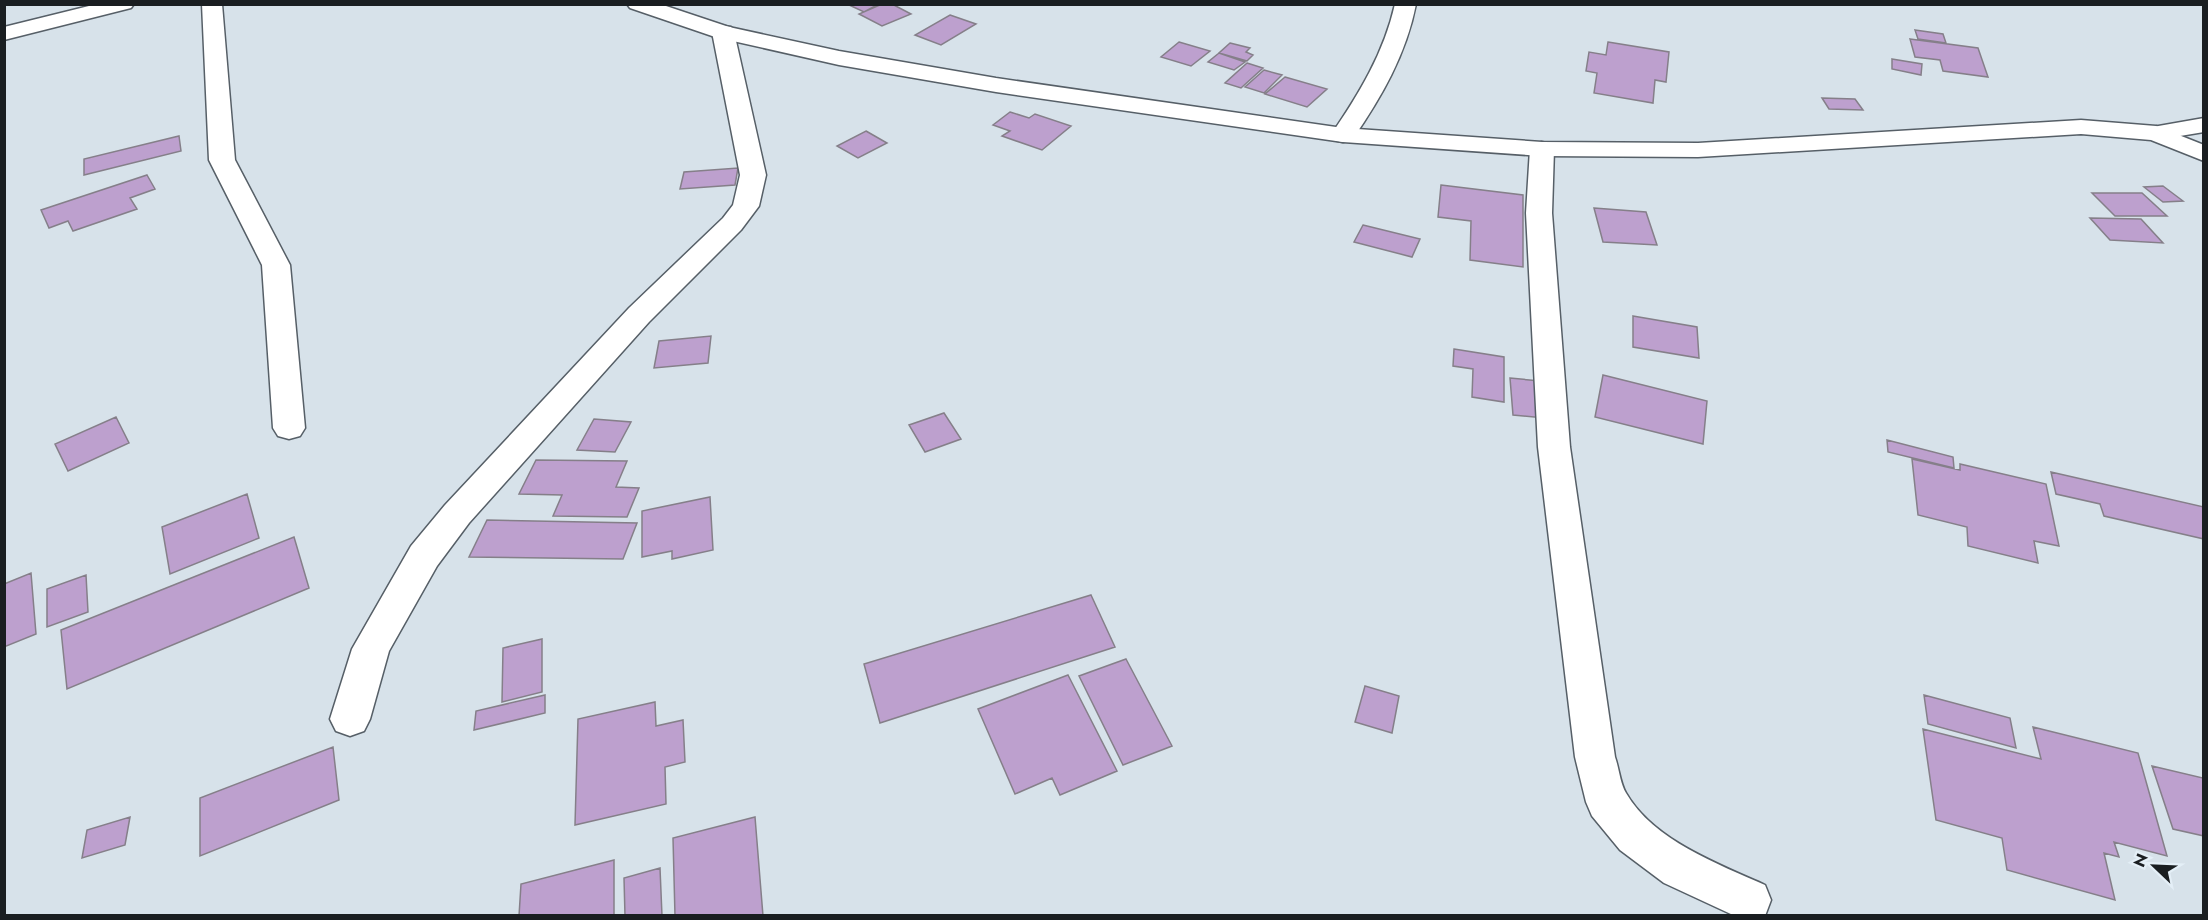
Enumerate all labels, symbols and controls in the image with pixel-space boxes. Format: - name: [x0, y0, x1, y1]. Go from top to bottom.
- north arrow: [2124, 836, 2184, 896]
- text: N: [2128, 850, 2154, 871]

